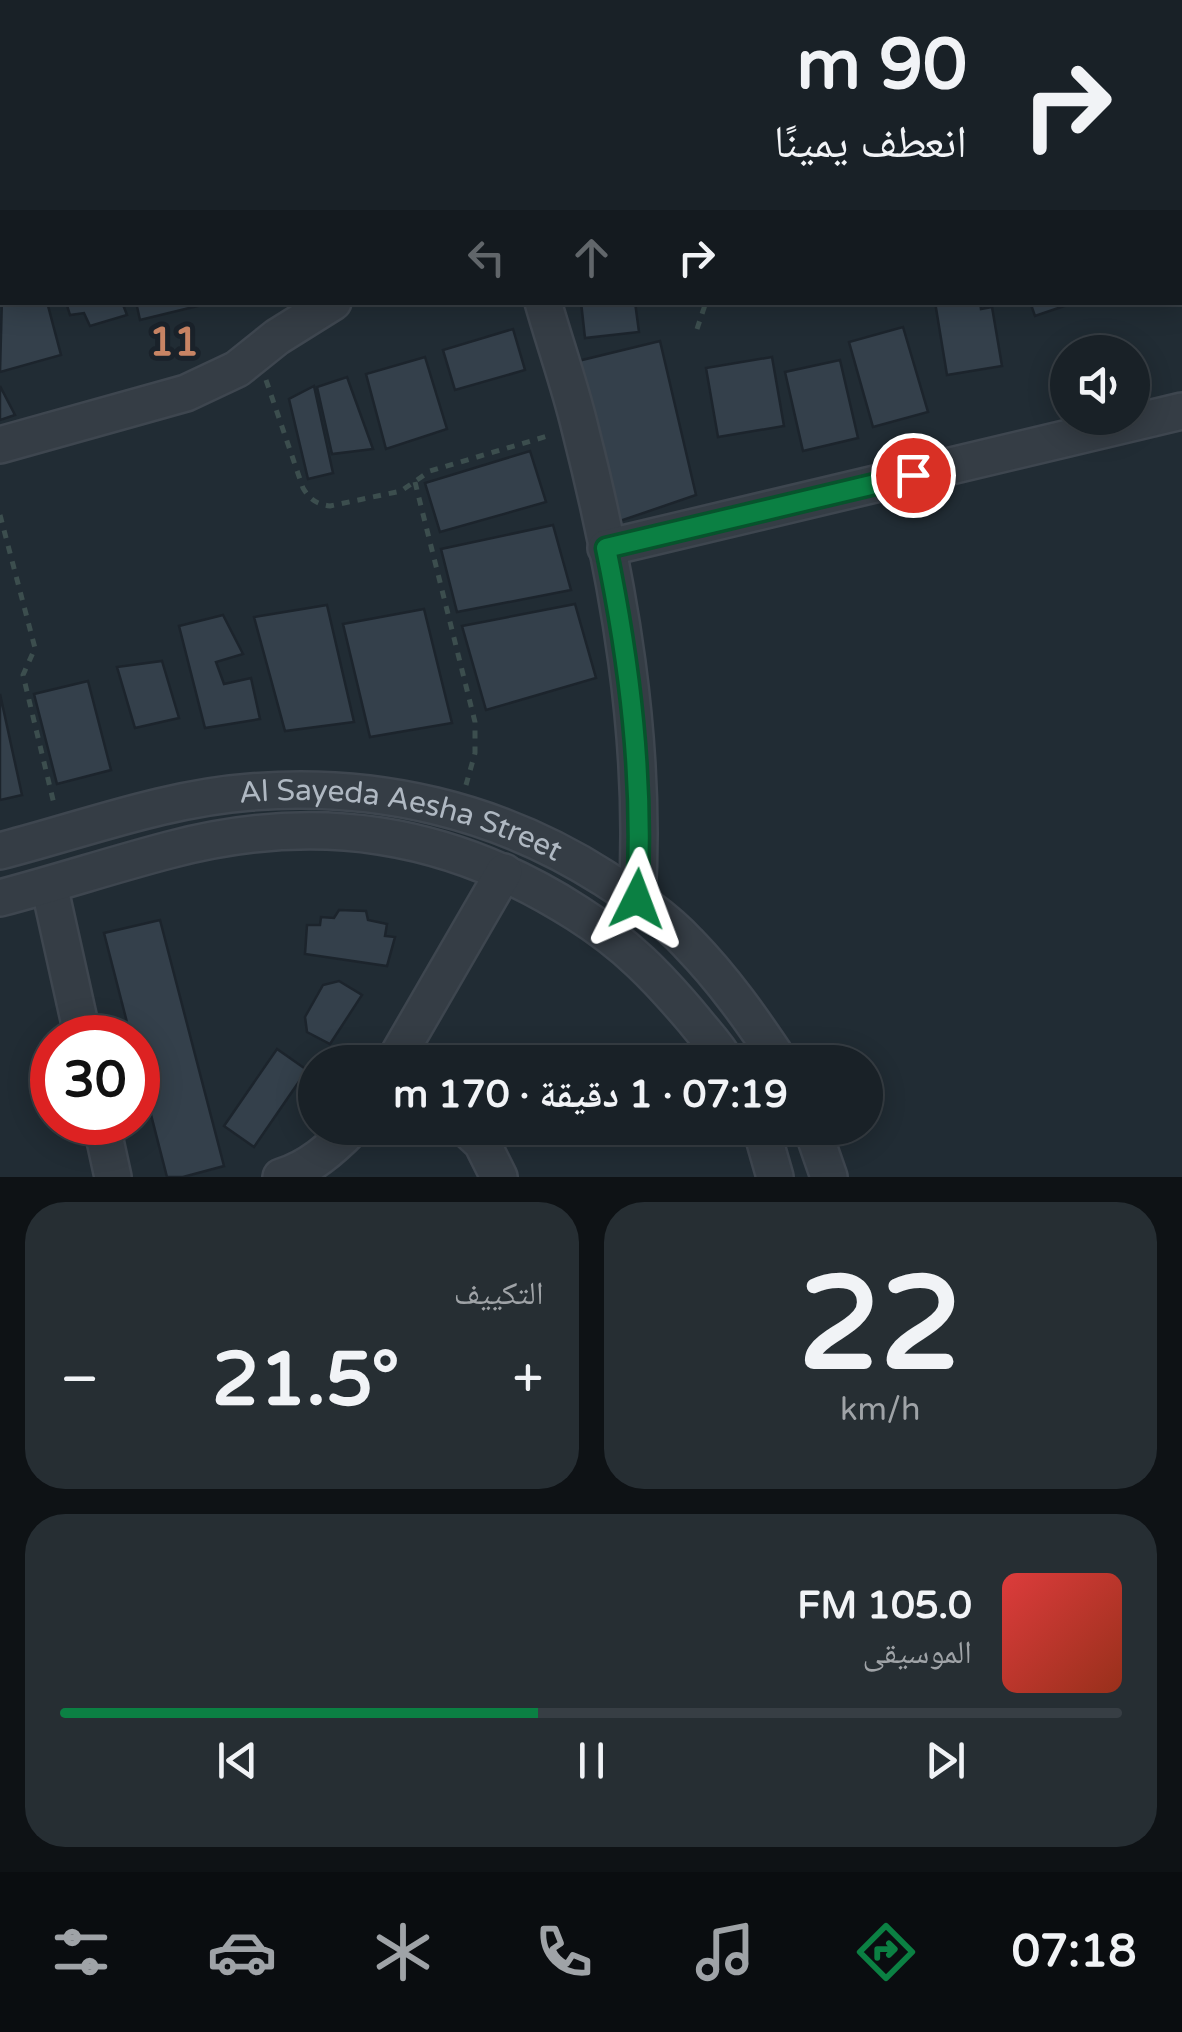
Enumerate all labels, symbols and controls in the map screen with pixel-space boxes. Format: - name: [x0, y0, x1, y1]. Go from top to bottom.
- text: 90 m: [797, 24, 967, 108]
- icon: right: [1002, 40, 1132, 170]
- text: انعطف يمينًا: [774, 116, 967, 170]
- icon: left: [459, 230, 514, 285]
- icon: ahead: [564, 230, 619, 285]
- icon: right: [669, 230, 724, 285]
- district label: 11: [149, 318, 199, 366]
- map controls: [1050, 335, 1150, 435]
- button: sound: [1050, 335, 1150, 435]
- pin: [871, 433, 956, 518]
- icon: arrive: [886, 448, 941, 503]
- street label: Al Sayeda Aesha Street: [238, 772, 568, 870]
- position arrow: [585, 847, 689, 951]
- speed limit sign: 30: [30, 1015, 160, 1145]
- text: 07:19 · 1 دقيقة · 170 m: [393, 1072, 788, 1118]
- text: 22: [799, 1248, 962, 1404]
- text: التكييف: [454, 1275, 544, 1313]
- text: 21.5°: [212, 1335, 400, 1425]
- text: −: [60, 1347, 99, 1413]
- text: +: [513, 1347, 544, 1413]
- text: km/h: [840, 1391, 921, 1429]
- text: 105.0 FM: [797, 1583, 972, 1629]
- text: الموسيقى: [862, 1634, 972, 1672]
- icon: previous: [210, 1733, 265, 1788]
- icon: pause: [564, 1733, 619, 1788]
- icon: next: [918, 1733, 973, 1788]
- icon: filters: [46, 1917, 116, 1987]
- icon: car: [207, 1917, 277, 1987]
- icon: climate: [368, 1917, 438, 1987]
- icon: phone: [529, 1917, 599, 1987]
- icon: music: [690, 1917, 760, 1987]
- icon: directions: [851, 1917, 921, 1987]
- text: 07:18: [1012, 1925, 1136, 1979]

